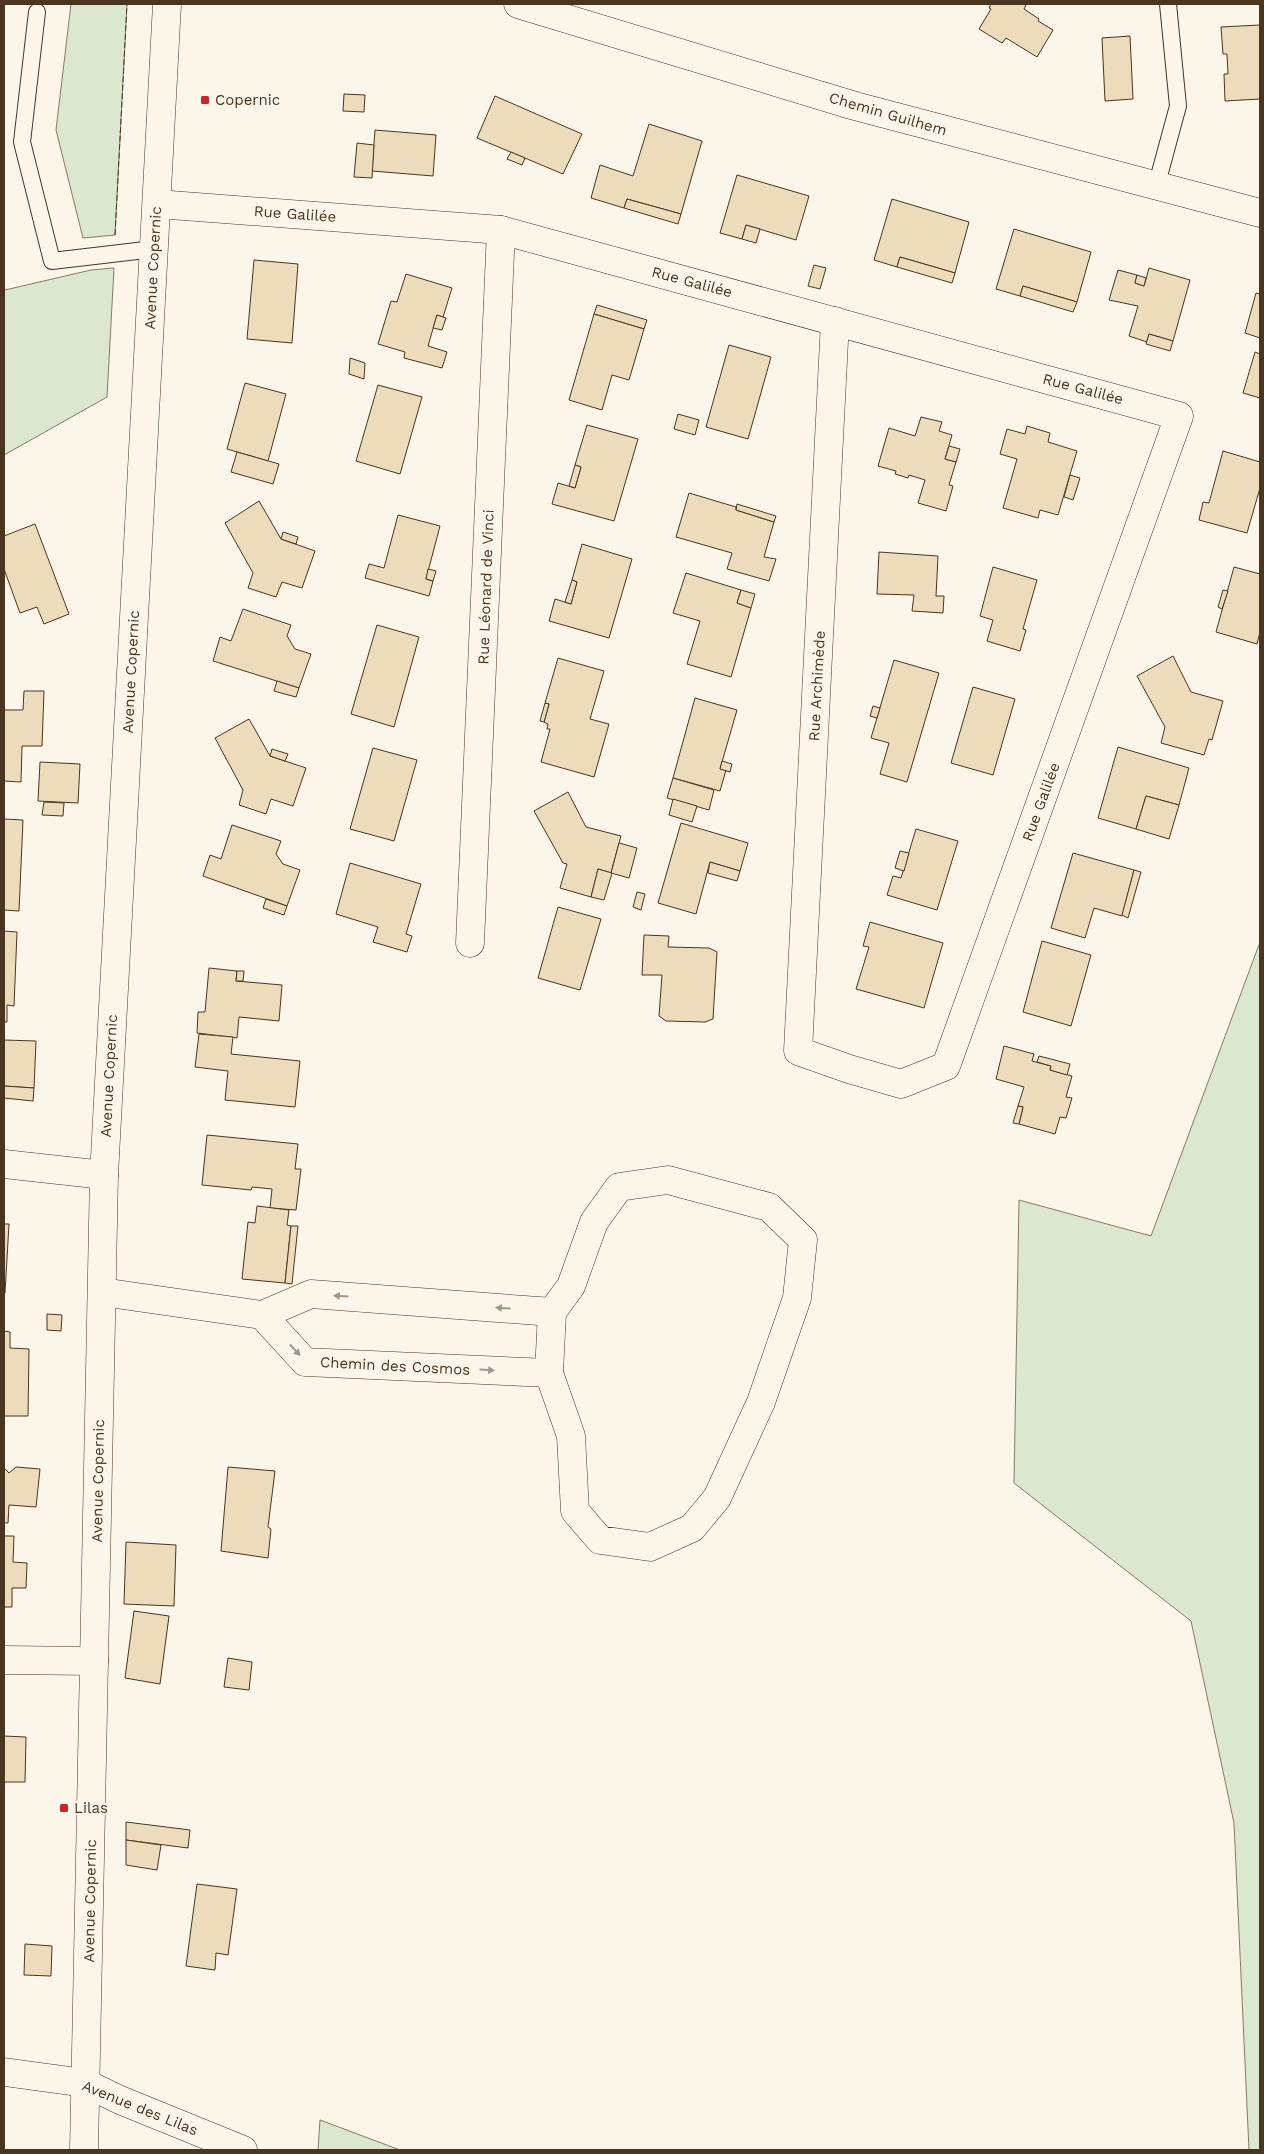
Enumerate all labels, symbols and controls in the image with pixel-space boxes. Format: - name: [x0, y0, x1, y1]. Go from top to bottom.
- street label: Chemin Guilhem: [827, 89, 949, 139]
- place label: Copernic: [215, 91, 280, 109]
- marker: Copernic: [199, 94, 211, 106]
- street label: Rue Galilée: [253, 202, 337, 226]
- street label: Avenue Copernic: [141, 206, 165, 330]
- street label: Rue Galilée: [650, 263, 734, 301]
- street label: Rue Galilée: [1041, 370, 1125, 408]
- street label: Rue Léonard de Vinci: [474, 509, 498, 665]
- street label: Avenue Copernic: [119, 610, 143, 734]
- street label: Rue Archimède: [805, 630, 829, 742]
- street label: Rue Galilée: [1018, 760, 1064, 844]
- street label: Avenue Copernic: [97, 1014, 121, 1138]
- one-way arrow: [333, 1292, 349, 1300]
- one-way arrow: [495, 1304, 511, 1312]
- one-way arrow: [289, 1344, 301, 1356]
- street label: Chemin des Cosmos: [319, 1353, 471, 1379]
- one-way arrow: [480, 1367, 496, 1375]
- street label: Avenue Copernic: [88, 1419, 108, 1543]
- place label: Lilas: [74, 1799, 108, 1817]
- marker: Lilas: [58, 1802, 70, 1814]
- street label: Avenue Copernic: [80, 1839, 100, 1963]
- street label: Avenue des Lilas: [80, 2077, 201, 2139]

